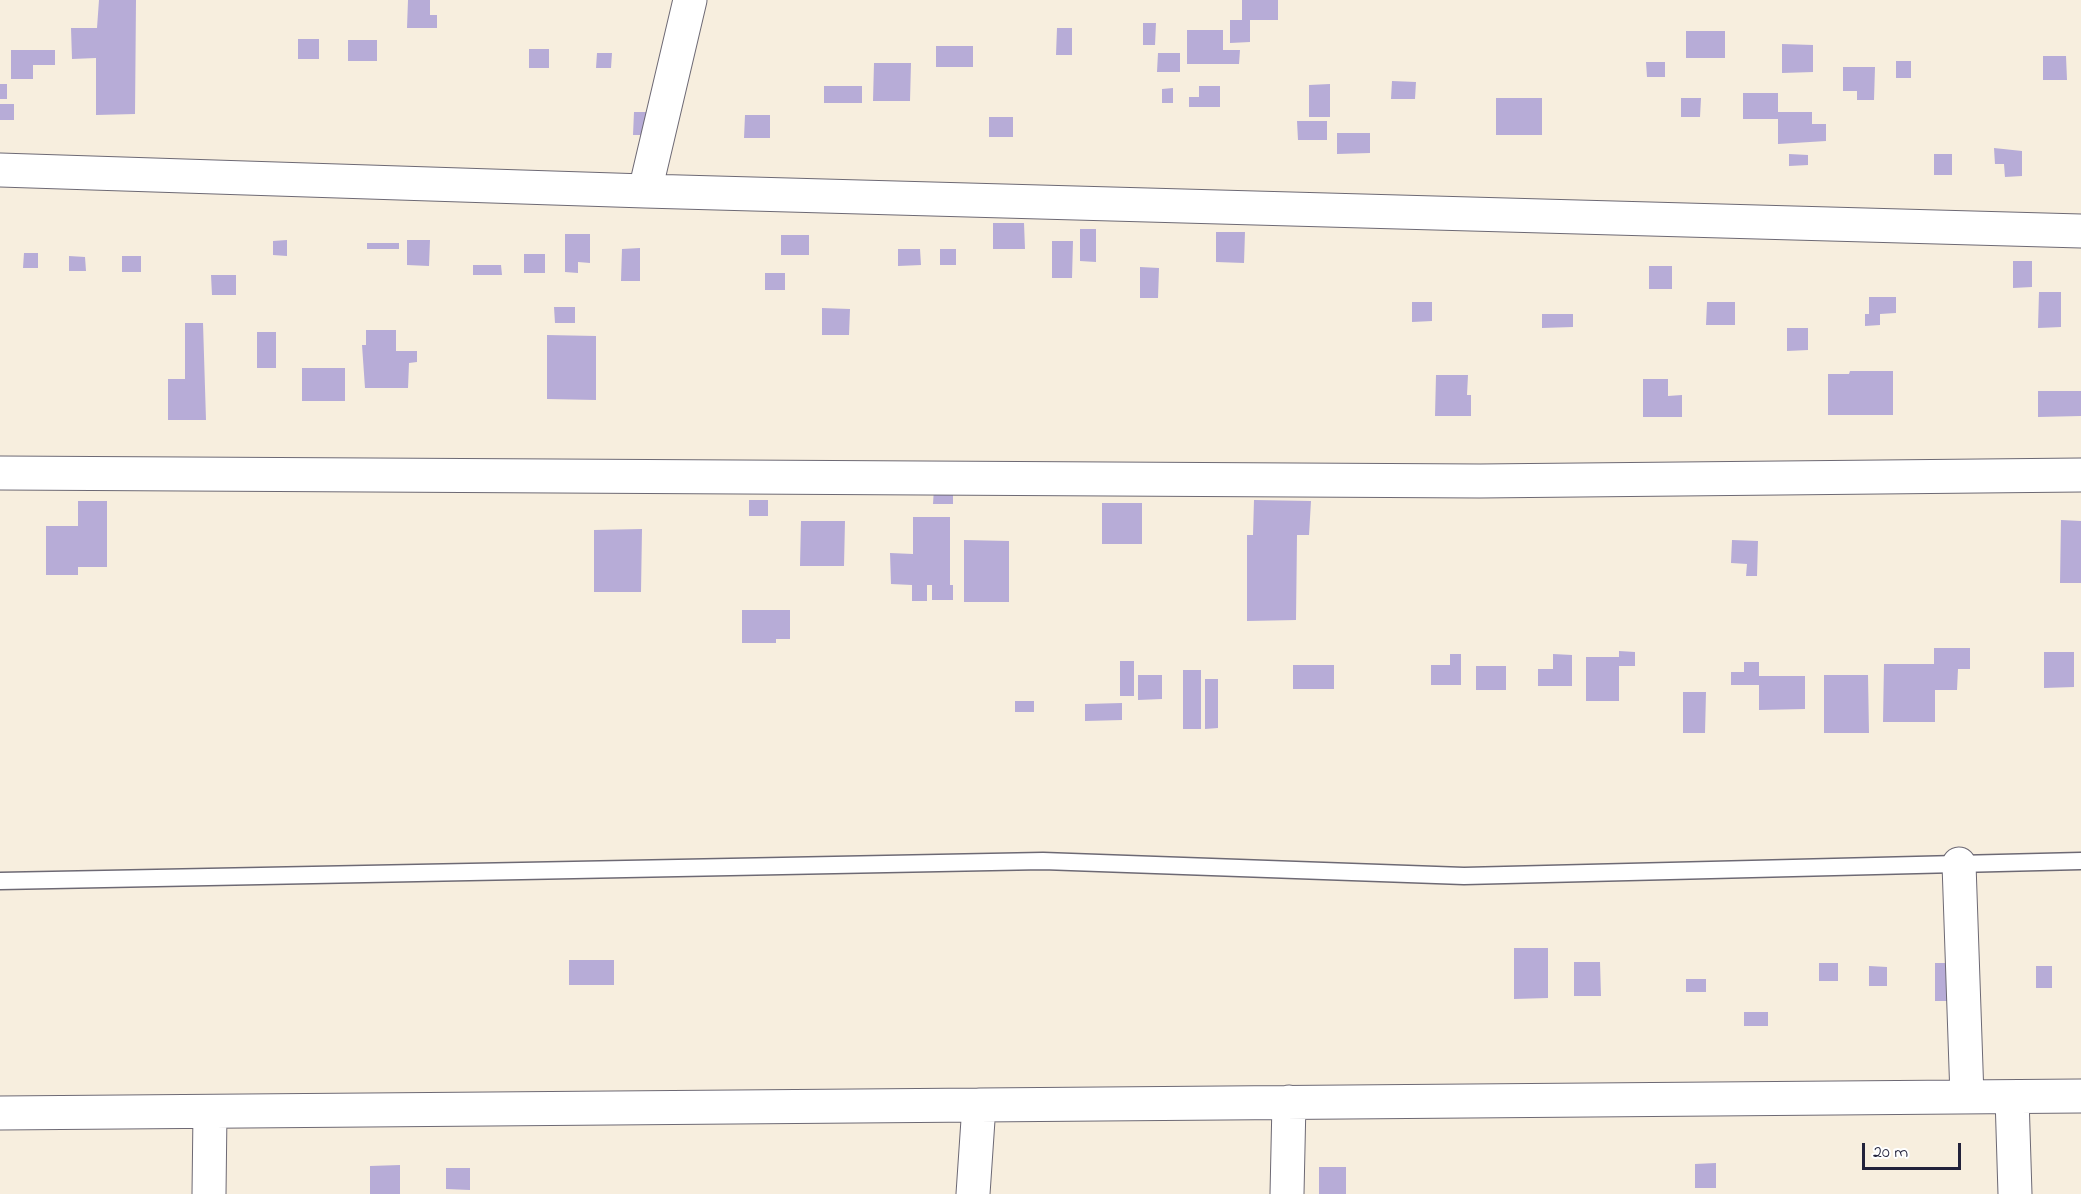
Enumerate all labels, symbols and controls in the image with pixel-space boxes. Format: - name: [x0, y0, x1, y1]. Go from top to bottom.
- scale bar: [1865, 1131, 1964, 1169]
- text: 20 m: [1873, 1140, 1908, 1166]

